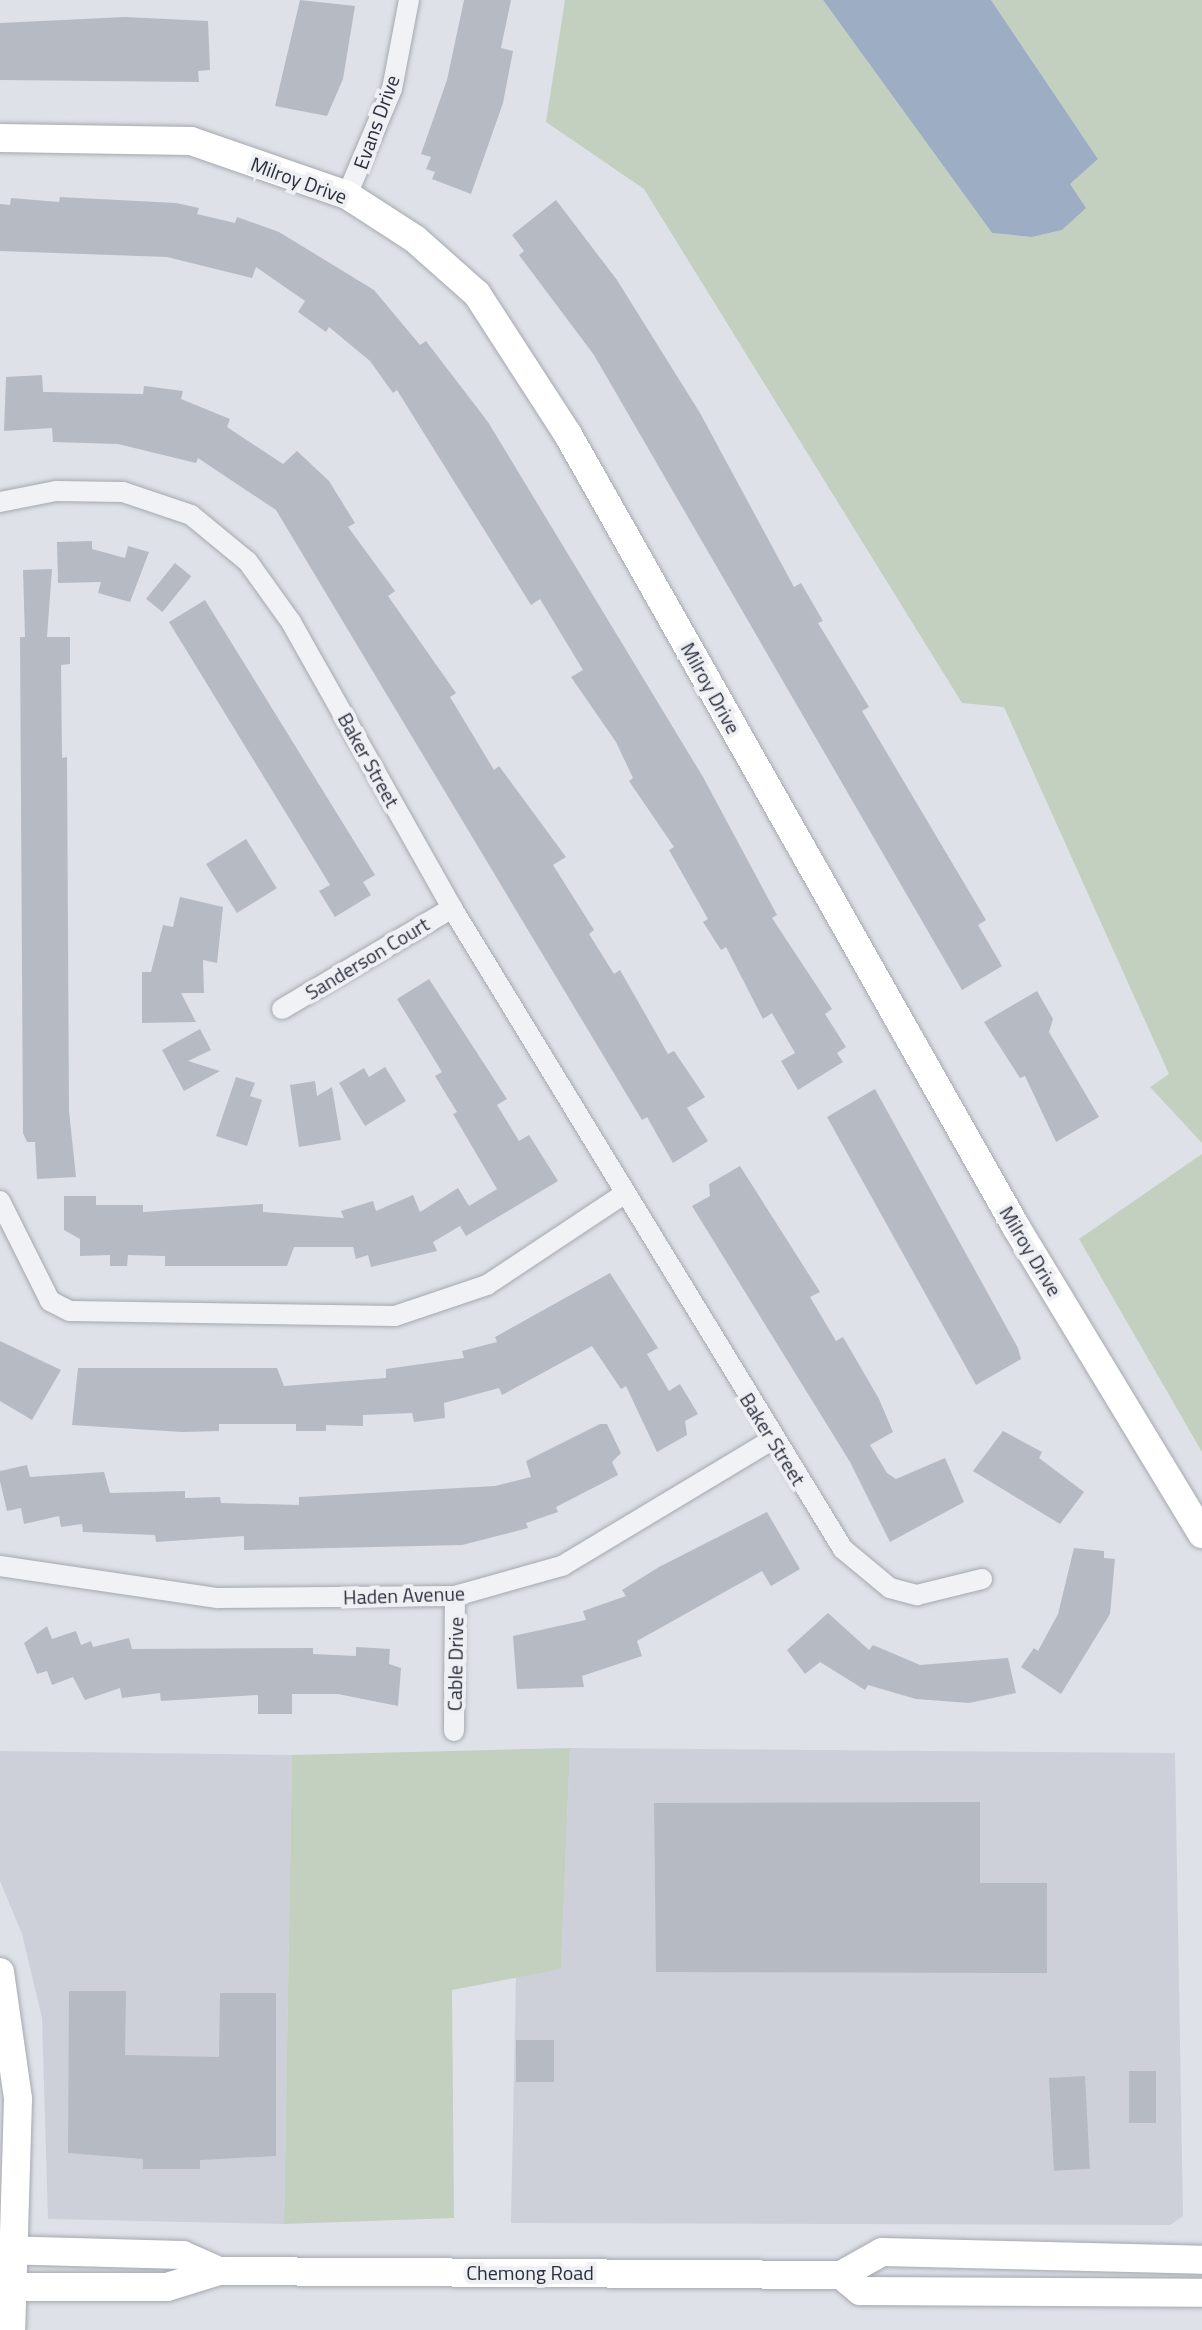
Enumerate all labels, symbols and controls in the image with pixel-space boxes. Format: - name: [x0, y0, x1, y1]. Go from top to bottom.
- street label: Evans Drive: [348, 72, 404, 172]
- street label: Milroy Drive: [248, 152, 350, 208]
- street label: Milroy Drive: [676, 638, 746, 738]
- street label: Baker Street: [333, 708, 405, 812]
- street label: Sanderson Court: [301, 912, 433, 1004]
- street label: Milroy Drive: [995, 1202, 1067, 1300]
- street label: Baker Street: [735, 1388, 811, 1490]
- street label: Haden Avenue: [343, 1581, 465, 1609]
- street label: Cable Drive: [442, 1617, 468, 1711]
- street label: Chemong Road: [466, 2260, 594, 2284]

